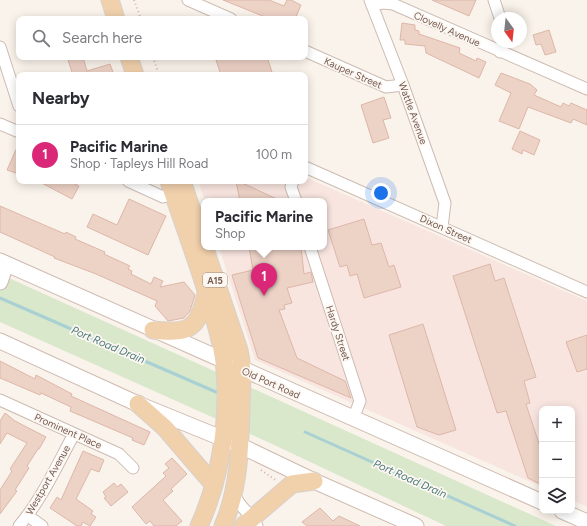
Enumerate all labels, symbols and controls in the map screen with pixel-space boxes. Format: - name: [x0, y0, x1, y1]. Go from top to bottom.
- street label: Clovelly Avenue: [412, 9, 483, 50]
- north arrow: [491, 12, 527, 48]
- search box: [16, 16, 308, 60]
- icon: search: [30, 27, 52, 49]
- text: Search here: [62, 29, 142, 47]
- street label: Kauper Street: [322, 54, 384, 92]
- street label: Wattle Avenue: [396, 80, 431, 147]
- text: Nearby: [32, 88, 90, 108]
- text: Pacific Marine: [70, 138, 168, 156]
- text: 1: [42, 147, 48, 162]
- text: 100 m: [256, 147, 292, 162]
- text: Shop · Tapleys Hill Road: [70, 156, 208, 171]
- your location: [371, 183, 391, 203]
- popup: [201, 198, 327, 250]
- text: Pacific Marine: [215, 208, 313, 226]
- street label: Dixon Street: [418, 212, 474, 246]
- text: Shop: [215, 226, 246, 241]
- pin: 1: [251, 263, 277, 296]
- road number: A15: [203, 273, 227, 287]
- street label: Hardy Street: [323, 304, 353, 363]
- water label: Port Road Drain: [69, 324, 147, 366]
- street label: Old Port Road: [240, 364, 302, 402]
- map controls: [539, 406, 575, 514]
- button: +: [539, 406, 575, 442]
- street label: Prominent Place: [32, 410, 104, 452]
- street label: Westport Avenue: [23, 442, 73, 517]
- button: −: [539, 442, 575, 478]
- water label: Port Road Drain: [371, 457, 449, 501]
- button: layers: [539, 478, 575, 514]

